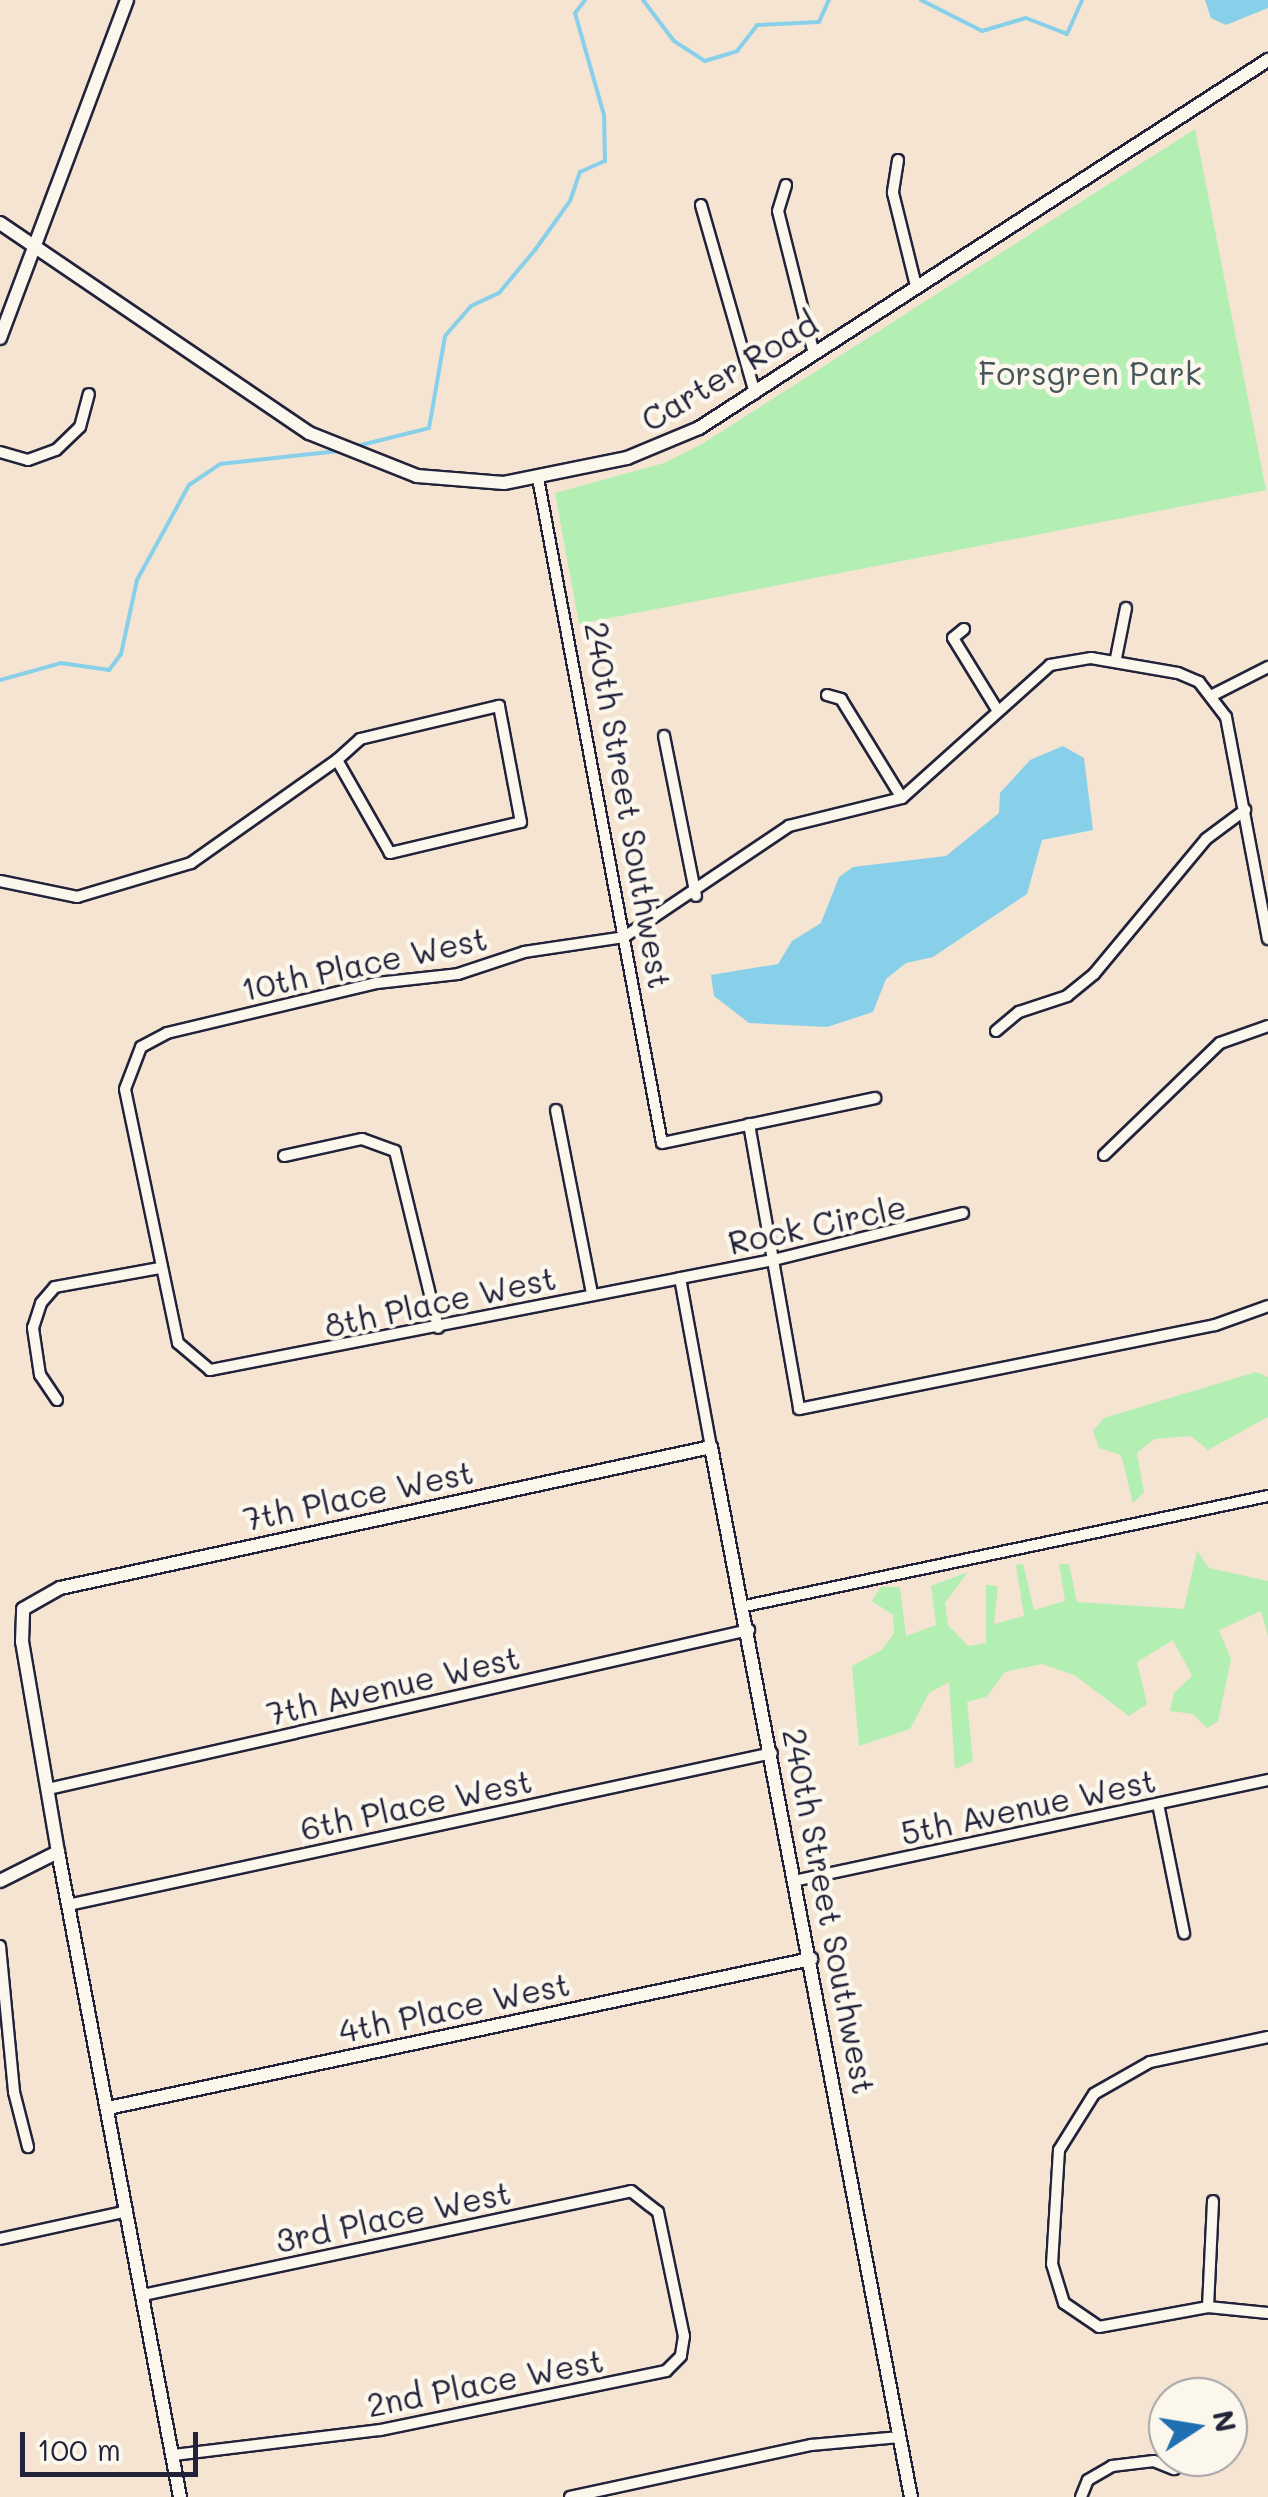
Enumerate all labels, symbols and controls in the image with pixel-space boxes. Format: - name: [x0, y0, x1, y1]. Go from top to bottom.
- street label: Carter Road: [634, 303, 824, 439]
- park label: Forsgren Park: [978, 353, 1202, 391]
- street label: 240th Street Southwest: [578, 619, 680, 991]
- street label: 10th Place West: [238, 918, 490, 1008]
- street label: Rock Circle: [725, 1186, 909, 1262]
- street label: 8th Place West: [321, 1258, 559, 1344]
- street label: 7th Place West: [240, 1452, 476, 1538]
- street label: 7th Avenue West: [263, 1637, 523, 1733]
- street label: 240th Street Southwest: [776, 1725, 884, 2097]
- street label: 5th Avenue West: [897, 1760, 1159, 1852]
- street label: 6th Place West: [297, 1761, 535, 1847]
- street label: 4th Place West: [335, 1964, 573, 2050]
- street label: 3rd Place West: [272, 2172, 514, 2260]
- street label: 2nd Place West: [364, 2340, 606, 2424]
- north arrow: [1148, 2377, 1248, 2477]
- text: N: [1206, 2407, 1245, 2435]
- scale bar: [25, 2412, 202, 2474]
- text: 100 m: [37, 2429, 121, 2469]

